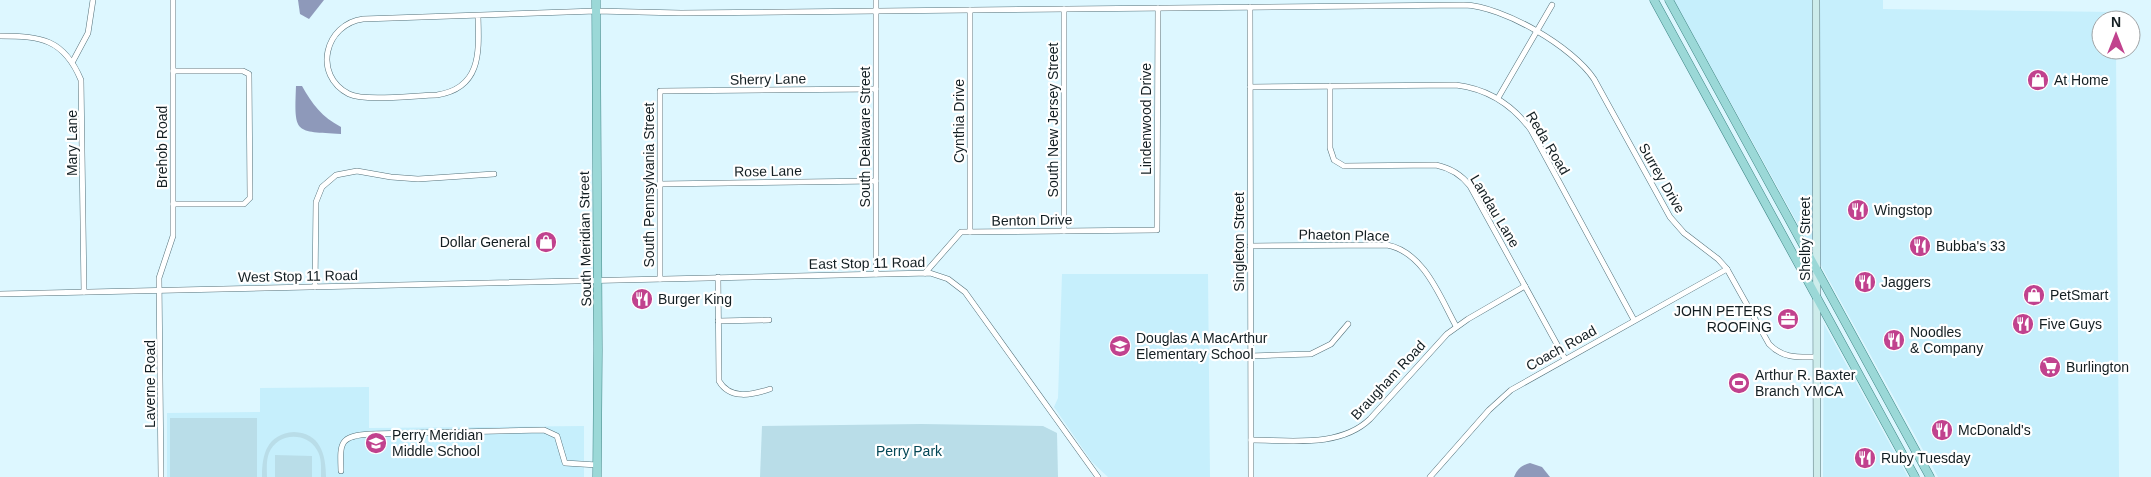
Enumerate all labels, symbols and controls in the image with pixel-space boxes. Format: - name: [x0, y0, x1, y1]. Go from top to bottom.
- north arrow: [2091, 10, 2141, 60]
- text: N: [2111, 14, 2121, 30]
- street label: South New Jersey Street: [1045, 42, 1061, 197]
- street label: Lindenwood Drive: [1138, 63, 1154, 175]
- street label: South Delaware Street: [857, 66, 873, 207]
- shop icon: At Home: [2026, 68, 2050, 92]
- street label: Sherry Lane: [730, 70, 806, 88]
- place label: At Home: [2054, 72, 2109, 88]
- street label: Cynthia Drive: [951, 79, 967, 163]
- street label: South Pennsylvania Street: [641, 102, 657, 268]
- street label: Brehob Road: [154, 106, 170, 188]
- street label: Reda Road: [1523, 109, 1573, 177]
- street label: Mary Lane: [64, 110, 80, 176]
- street label: Surrey Drive: [1636, 140, 1688, 216]
- street label: Rose Lane: [734, 162, 802, 180]
- street label: South Meridian Street: [576, 171, 594, 307]
- street label: Landau Lane: [1467, 172, 1523, 250]
- street label: Singleton Street: [1231, 192, 1247, 292]
- street label: Shelby Street: [1797, 197, 1813, 281]
- restaurant icon: Wingstop: [1846, 198, 1870, 222]
- place label: Wingstop: [1874, 202, 1933, 218]
- street label: Benton Drive: [991, 211, 1073, 229]
- street label: Phaeton Place: [1298, 226, 1390, 244]
- shop icon: Dollar General: [534, 230, 558, 254]
- place label: Dollar General: [440, 234, 530, 250]
- restaurant icon: Bubba's 33: [1908, 234, 1932, 258]
- place label: Bubba's 33: [1936, 238, 2006, 254]
- street label: East Stop 11 Road: [809, 254, 925, 272]
- street label: West Stop 11 Road: [238, 267, 358, 285]
- restaurant icon: Jaggers: [1853, 270, 1877, 294]
- place label: Jaggers: [1881, 274, 1931, 290]
- shop icon: PetSmart: [2022, 283, 2046, 307]
- restaurant icon: Burger King: [630, 287, 654, 311]
- place label: PetSmart: [2050, 287, 2108, 303]
- place label: Burger King: [658, 291, 732, 307]
- place label: JOHN PETERS ROOFING: [1674, 303, 1772, 335]
- office icon: JOHN PETERS ROOFING: [1776, 307, 1800, 331]
- restaurant icon: Five Guys: [2011, 312, 2035, 336]
- place label: Five Guys: [2039, 316, 2102, 332]
- street label: Coach Road: [1523, 322, 1599, 374]
- place label: Noodles & Company: [1910, 324, 1983, 356]
- restaurant icon: Noodles & Company: [1882, 328, 1906, 352]
- place label: Douglas A MacArthur Elementary School: [1136, 330, 1268, 362]
- school or university icon: Douglas A MacArthur Elementary School: [1108, 334, 1132, 358]
- street label: Braugham Road: [1347, 337, 1429, 423]
- street label: Laverne Road: [142, 340, 158, 428]
- supermarket icon: Burlington: [2038, 355, 2062, 379]
- place label: Burlington: [2066, 359, 2129, 375]
- place label: Arthur R. Baxter Branch YMCA: [1755, 367, 1856, 399]
- sports icon: Arthur R. Baxter Branch YMCA: [1727, 371, 1751, 395]
- restaurant icon: McDonald's: [1930, 418, 1954, 442]
- place label: McDonald's: [1958, 422, 2031, 438]
- place label: Perry Meridian Middle School: [392, 427, 483, 459]
- school or university icon: Perry Meridian Middle School: [364, 431, 388, 455]
- park label: Perry Park: [876, 443, 943, 459]
- restaurant icon: Ruby Tuesday: [1853, 446, 1877, 470]
- place label: Ruby Tuesday: [1881, 450, 1971, 466]

